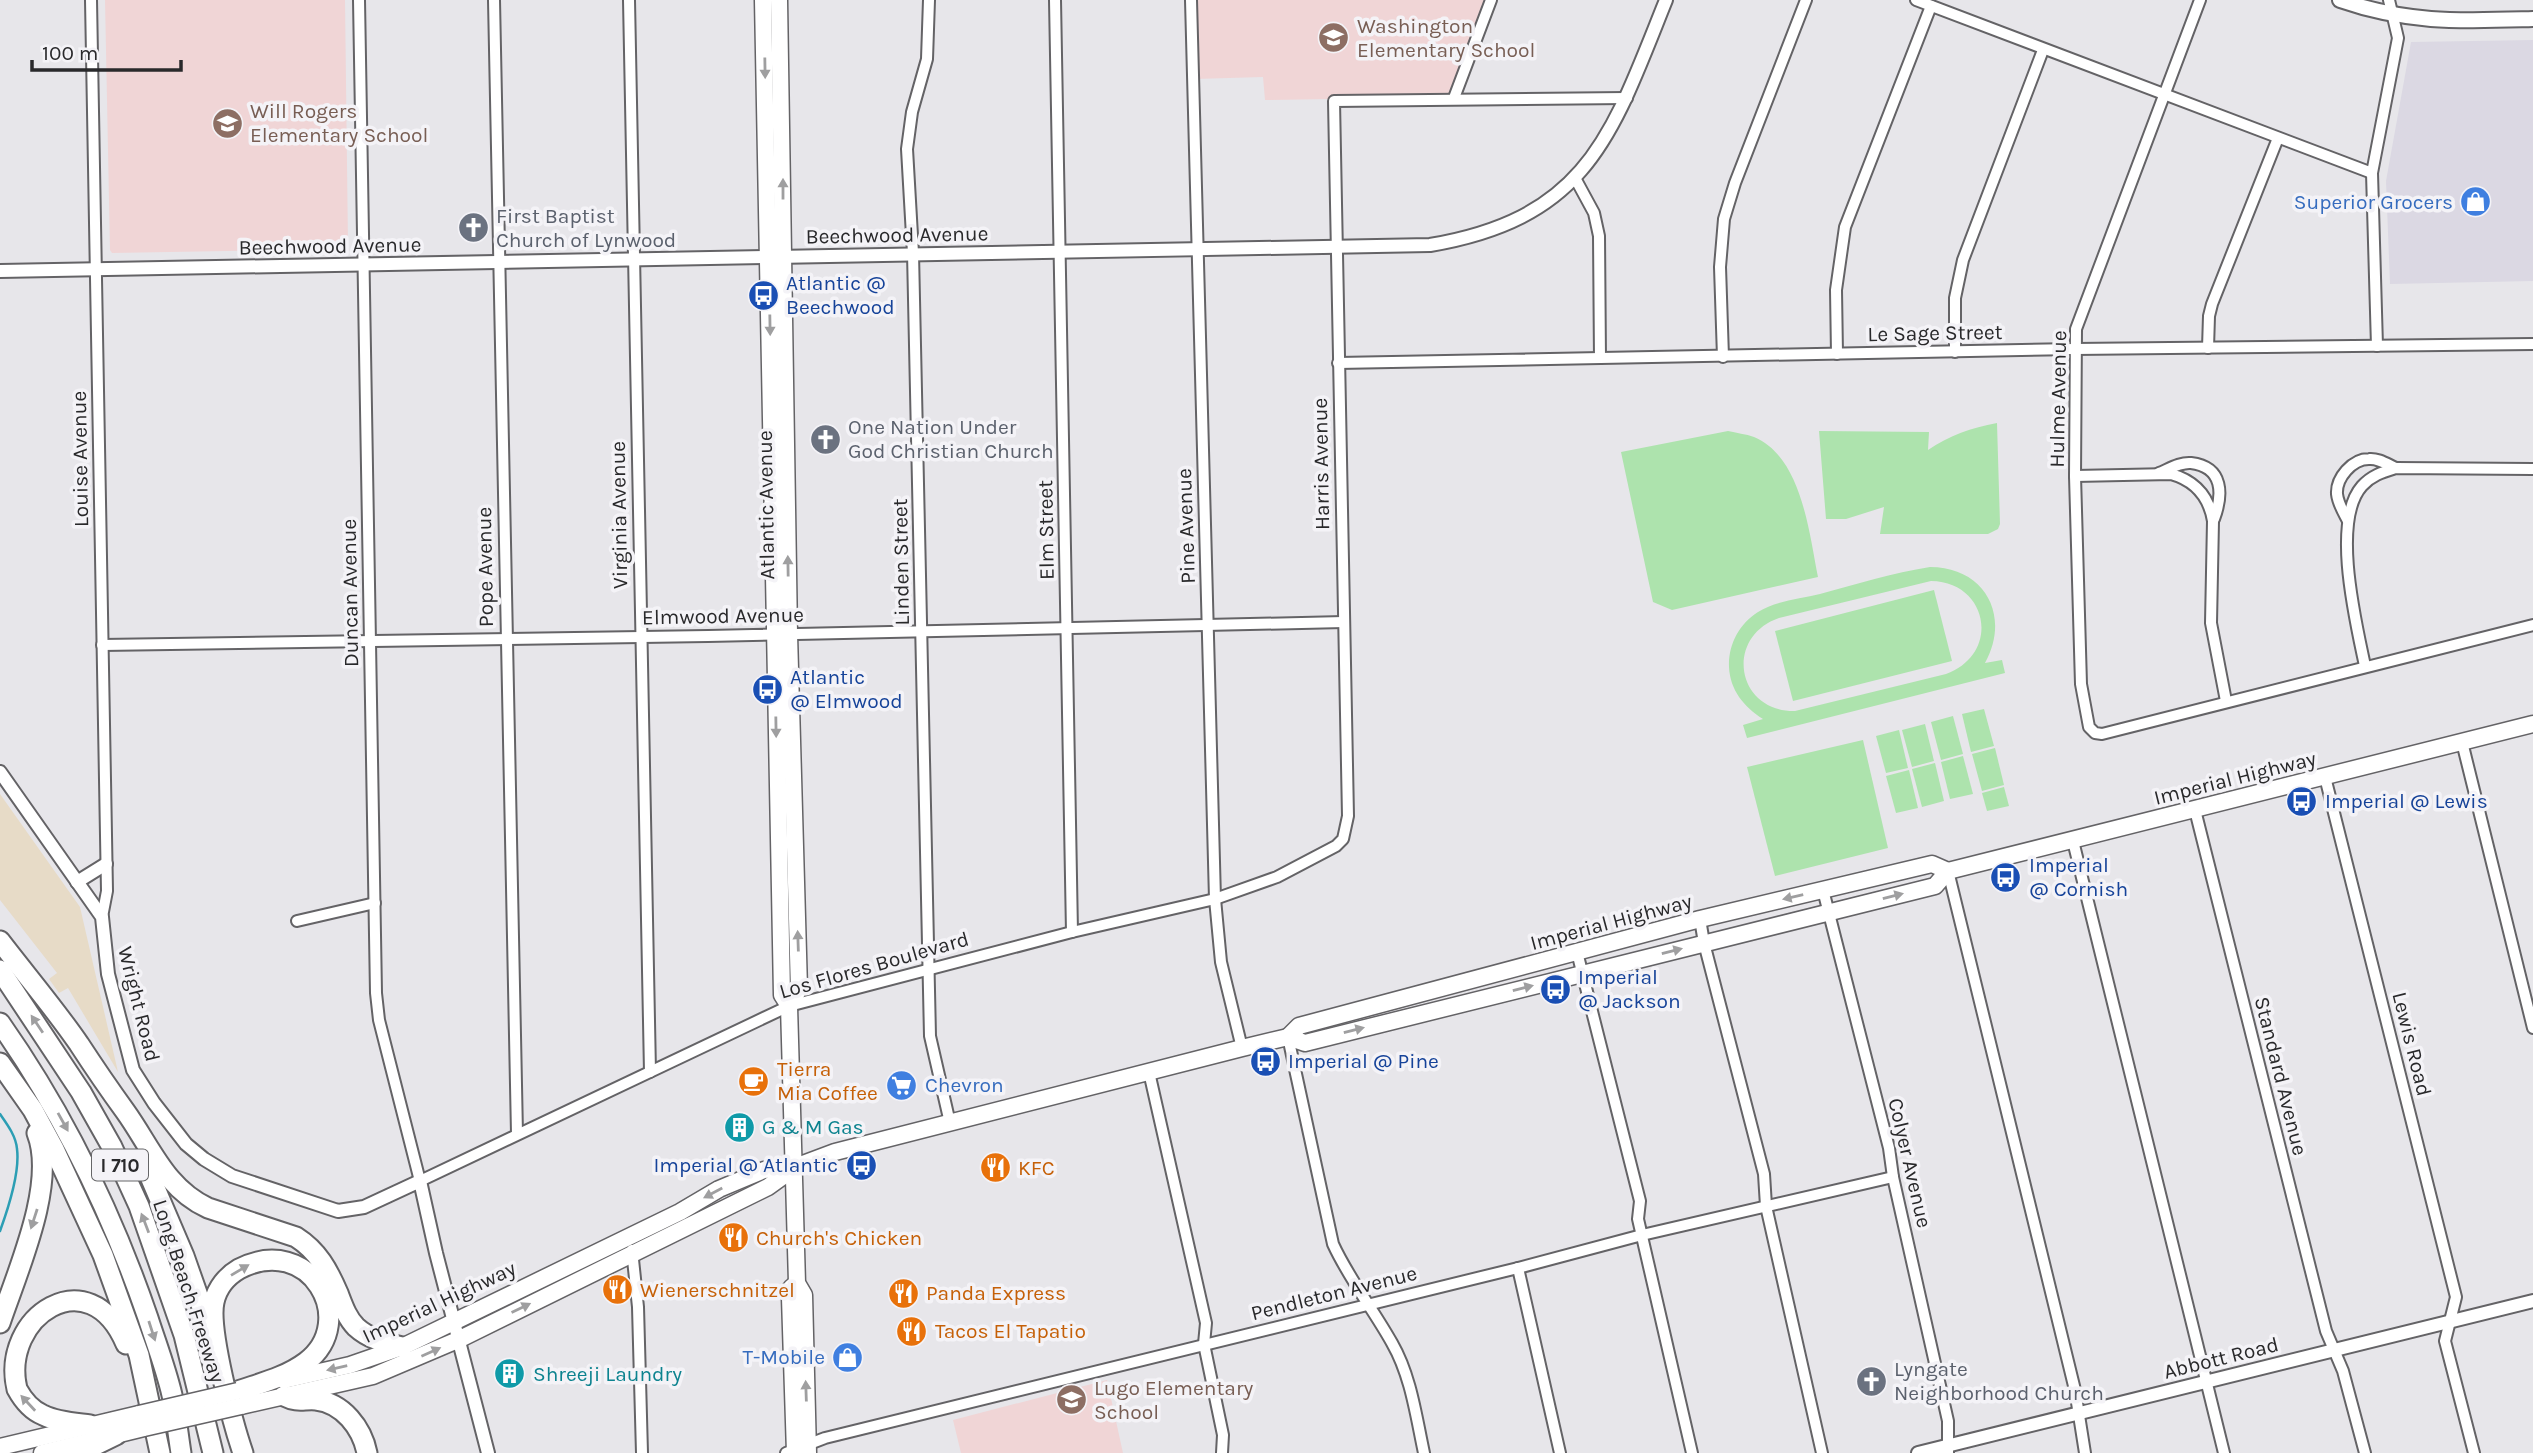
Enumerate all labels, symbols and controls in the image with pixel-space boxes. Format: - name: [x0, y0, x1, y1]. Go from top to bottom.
- place label: Washington Elementary School: [1357, 14, 1535, 62]
- school or university icon: Washington Elementary School: [1317, 21, 1351, 55]
- scale bar: [32, 28, 180, 72]
- text: 100 m: [42, 41, 99, 65]
- one-way arrow: [759, 57, 770, 79]
- place label: Will Rogers Elementary School: [250, 99, 428, 147]
- school or university icon: Will Rogers Elementary School: [210, 106, 244, 140]
- one-way arrow: [777, 177, 789, 199]
- shop icon: Superior Grocers: [2459, 185, 2493, 219]
- place label: Superior Grocers: [2294, 190, 2453, 214]
- place label: First Baptist Church of Lynwood: [496, 204, 676, 252]
- church icon: First Baptist Church of Lynwood: [456, 211, 490, 245]
- street label: Beechwood Avenue: [805, 221, 989, 249]
- street label: Beechwood Avenue: [238, 232, 422, 260]
- place label: Atlantic @ Beechwood: [786, 271, 895, 319]
- bus stop icon: Atlantic @ Beechwood: [746, 278, 780, 312]
- one-way arrow: [764, 315, 776, 337]
- street label: Le Sage Street: [1867, 320, 2003, 346]
- street label: Hulme Avenue: [2045, 330, 2071, 468]
- street label: Louise Avenue: [67, 391, 93, 527]
- street label: Harris Avenue: [1308, 398, 1334, 530]
- place label: One Nation Under God Christian Church: [848, 415, 1054, 463]
- church icon: One Nation Under God Christian Church: [808, 422, 842, 456]
- street label: Atlantic Avenue: [753, 430, 779, 580]
- street label: Virginia Avenue: [606, 441, 632, 589]
- street label: Pine Avenue: [1172, 468, 1200, 584]
- street label: Elm Street: [1033, 480, 1059, 580]
- street label: Linden Street: [888, 498, 914, 626]
- street label: Pope Avenue: [472, 507, 498, 627]
- street label: Duncan Avenue: [337, 519, 363, 667]
- one-way arrow: [782, 554, 794, 576]
- street label: Elmwood Avenue: [642, 603, 804, 629]
- place label: Atlantic @ Elmwood: [790, 665, 903, 713]
- bus stop icon: Atlantic @ Elmwood: [750, 672, 784, 706]
- one-way arrow: [770, 716, 782, 738]
- street label: Imperial Highway: [2151, 746, 2319, 810]
- bus stop icon: Imperial @ Lewis: [2285, 784, 2319, 818]
- place label: Imperial @ Lewis: [2325, 789, 2488, 813]
- place label: Imperial @ Cornish: [2029, 853, 2128, 901]
- bus stop icon: Imperial @ Cornish: [1989, 860, 2023, 894]
- street label: Imperial Highway: [1528, 889, 1695, 955]
- one-way arrow: [1882, 890, 1904, 901]
- one-way arrow: [1782, 892, 1804, 903]
- street label: Los Flores Boulevard: [776, 926, 972, 1004]
- one-way arrow: [792, 930, 804, 952]
- street label: Wright Road: [113, 944, 165, 1064]
- one-way arrow: [1661, 945, 1683, 956]
- place label: Imperial @ Jackson: [1578, 965, 1681, 1013]
- bus stop icon: Imperial @ Jackson: [1538, 972, 1572, 1006]
- one-way arrow: [1512, 982, 1534, 993]
- street label: Lewis Road: [2387, 989, 2437, 1099]
- street label: Standard Avenue: [2250, 994, 2312, 1158]
- one-way arrow: [31, 1014, 44, 1033]
- one-way arrow: [1343, 1024, 1365, 1035]
- bus stop icon: Imperial @ Pine: [1248, 1044, 1282, 1078]
- place label: Imperial @ Pine: [1288, 1049, 1439, 1073]
- place label: Tierra Mia Coffee: [777, 1057, 878, 1105]
- cafe icon: Tierra Mia Coffee: [737, 1064, 771, 1098]
- supermarket icon: Chevron: [885, 1068, 919, 1102]
- place label: Chevron: [925, 1073, 1004, 1097]
- street label: Colyer Avenue: [1883, 1096, 1937, 1230]
- building icon: G & M Gas: [722, 1110, 756, 1144]
- one-way arrow: [56, 1112, 68, 1132]
- place label: G & M Gas: [762, 1115, 864, 1139]
- bus stop icon: Imperial @ Atlantic: [844, 1148, 878, 1182]
- road number: I 710: [92, 1149, 148, 1180]
- restaurant icon: KFC: [978, 1151, 1012, 1185]
- place label: Imperial @ Atlantic: [653, 1153, 838, 1177]
- place label: KFC: [1018, 1156, 1055, 1180]
- one-way arrow: [703, 1187, 723, 1199]
- street label: Long Beach Freeway: [148, 1196, 230, 1386]
- one-way arrow: [28, 1209, 38, 1230]
- one-way arrow: [139, 1213, 150, 1234]
- restaurant icon: Church's Chicken: [716, 1221, 750, 1255]
- place label: Church's Chicken: [756, 1226, 922, 1250]
- street label: Imperial Highway: [359, 1256, 520, 1348]
- street label: Pendleton Avenue: [1248, 1261, 1420, 1325]
- one-way arrow: [230, 1264, 249, 1276]
- restaurant icon: Wienerschnitzel: [600, 1273, 634, 1307]
- restaurant icon: Panda Express: [886, 1276, 920, 1310]
- place label: Wienerschnitzel: [640, 1278, 795, 1302]
- place label: Panda Express: [926, 1281, 1066, 1305]
- one-way arrow: [511, 1303, 531, 1314]
- restaurant icon: Tacos El Tapatio: [895, 1314, 929, 1348]
- place label: Tacos El Tapatio: [935, 1319, 1086, 1343]
- one-way arrow: [147, 1320, 157, 1341]
- street label: Abbott Road: [2161, 1332, 2281, 1384]
- shop icon: T-Mobile: [831, 1340, 865, 1374]
- place label: T-Mobile: [743, 1345, 825, 1369]
- one-way arrow: [421, 1346, 441, 1358]
- building icon: Shreeji Laundry: [493, 1357, 527, 1391]
- place label: Lyngate Neighborhood Church: [1894, 1357, 2104, 1405]
- place label: Shreeji Laundry: [533, 1362, 682, 1386]
- one-way arrow: [326, 1363, 348, 1374]
- church icon: Lyngate Neighborhood Church: [1854, 1364, 1888, 1398]
- place label: Lugo Elementary School: [1094, 1376, 1253, 1424]
- one-way arrow: [801, 1379, 812, 1401]
- school or university icon: Lugo Elementary School: [1054, 1383, 1088, 1417]
- one-way arrow: [21, 1395, 37, 1412]

